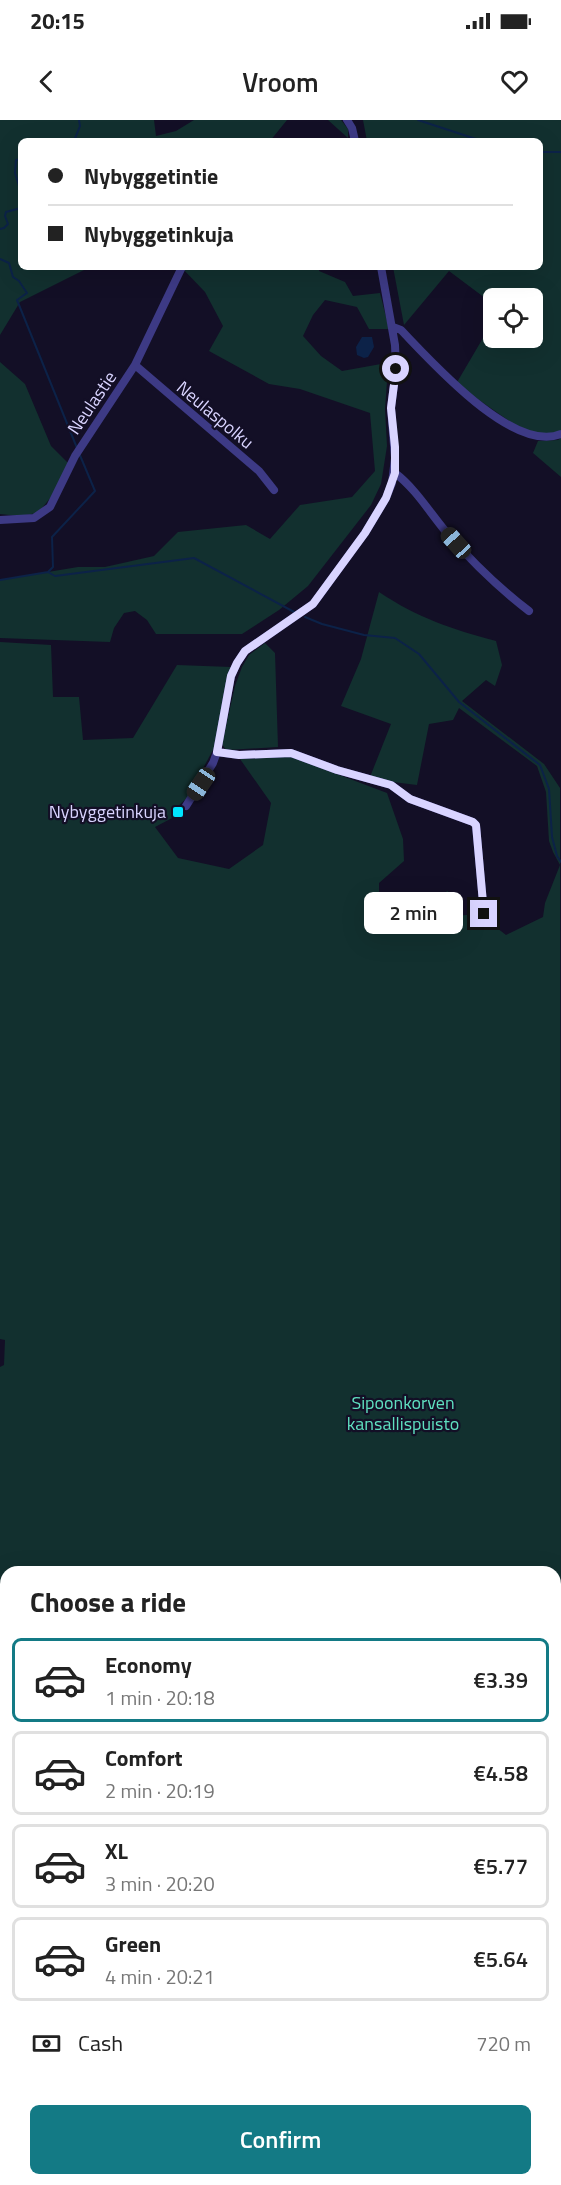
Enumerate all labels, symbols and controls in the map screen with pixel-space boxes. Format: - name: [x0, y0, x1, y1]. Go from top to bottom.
- text: 20:15: [30, 4, 85, 38]
- text: Vroom: [242, 61, 319, 102]
- icon: back: [30, 65, 63, 98]
- icon: heart: [498, 65, 531, 98]
- text: Nybyggetintie: [84, 159, 218, 193]
- text: Nybyggetinkuja: [84, 217, 234, 251]
- map controls: [483, 288, 543, 348]
- button: locate: [483, 288, 543, 348]
- route start: [382, 355, 409, 382]
- street label: Neulastie: [60, 365, 123, 440]
- street label: Neulaspolku: [171, 374, 260, 455]
- car: [437, 524, 475, 562]
- car: [183, 764, 219, 804]
- place label: Nybyggetinkuja: [49, 798, 166, 825]
- marker: Nybyggetinkuja: [171, 805, 185, 819]
- callout: 2 min: [364, 893, 463, 935]
- text: 2 min: [389, 897, 438, 928]
- route end: [470, 900, 497, 927]
- park label: Sipoonkorven kansallispuisto: [347, 1389, 459, 1437]
- text: Choose a ride: [30, 1581, 186, 1622]
- text: Economy: [105, 1648, 192, 1682]
- icon: car: [33, 1653, 87, 1707]
- text: €3.39: [473, 1663, 528, 1697]
- text: 1 min · 20:18: [105, 1682, 215, 1713]
- text: Comfort: [105, 1741, 183, 1775]
- icon: car: [33, 1746, 87, 1800]
- text: €4.58: [473, 1756, 528, 1790]
- text: 2 min · 20:19: [105, 1775, 215, 1806]
- text: XL: [105, 1834, 128, 1868]
- icon: car: [33, 1839, 87, 1893]
- text: €5.77: [473, 1849, 528, 1883]
- text: 3 min · 20:20: [105, 1868, 215, 1899]
- text: Green: [105, 1927, 161, 1961]
- icon: car: [33, 1932, 87, 1986]
- text: €5.64: [473, 1942, 528, 1976]
- text: 4 min · 20:21: [105, 1961, 215, 1992]
- text: Cash: [78, 2026, 123, 2060]
- icon: cash: [30, 2027, 63, 2060]
- text: 720 m: [476, 2028, 531, 2059]
- button: Confirm: [30, 2105, 531, 2174]

